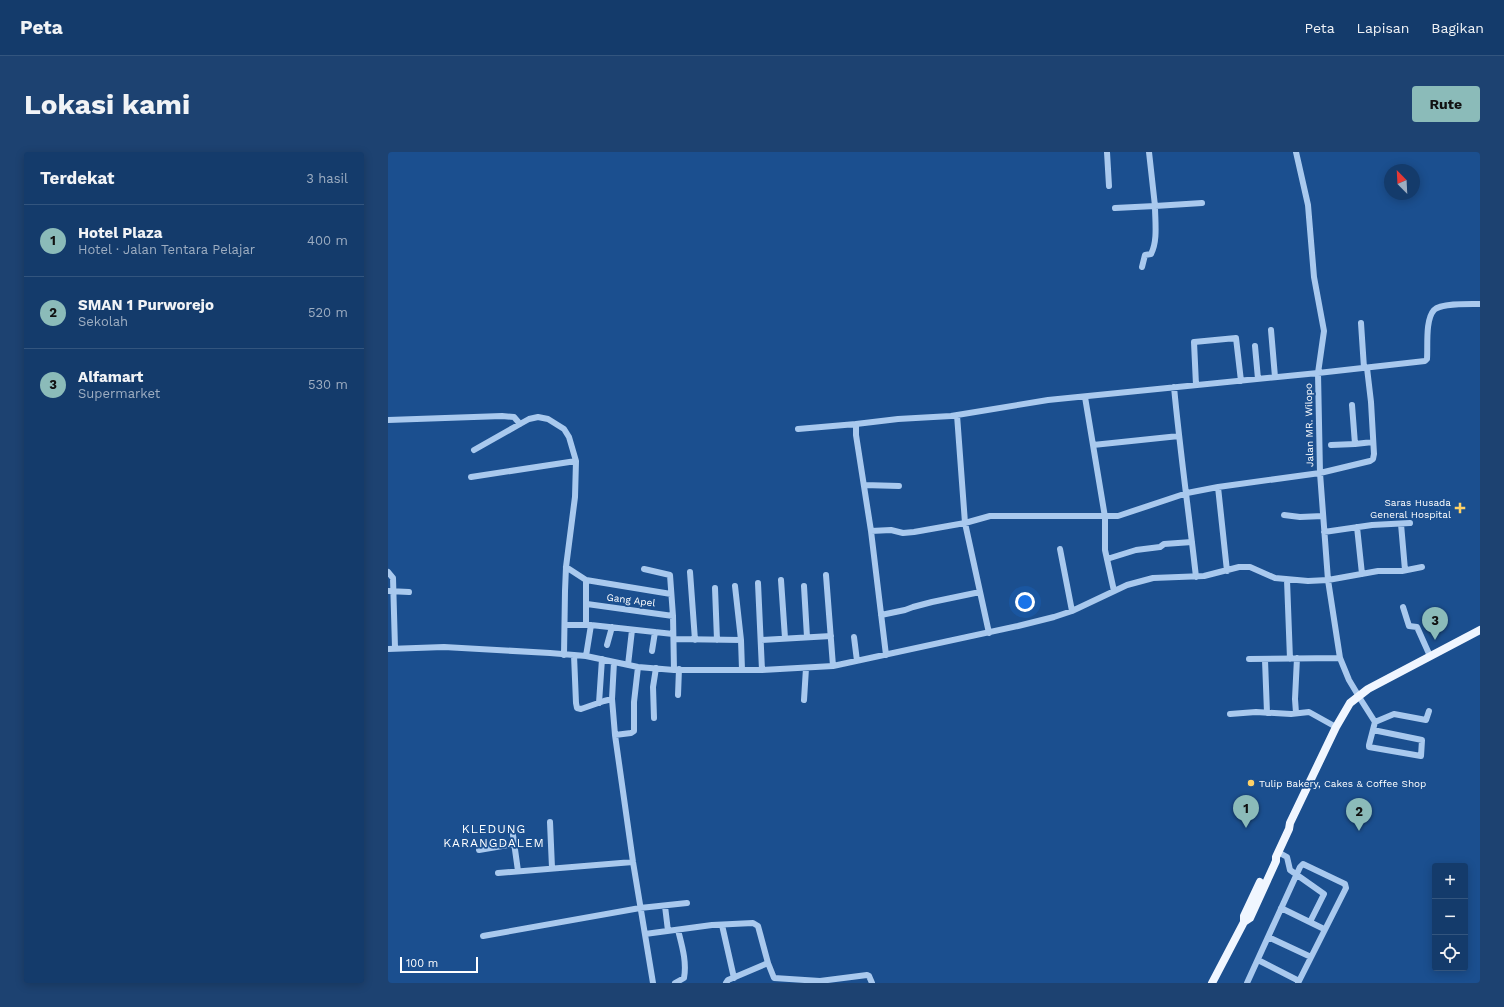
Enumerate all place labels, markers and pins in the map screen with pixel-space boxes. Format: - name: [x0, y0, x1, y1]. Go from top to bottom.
- place label: Saras Husada General Hospital: [1370, 497, 1451, 520]
- marker: Saras Husada General Hospital: [1454, 502, 1466, 514]
- pin: 3: [1422, 607, 1448, 640]
- marker: Tulip Bakery, Cakes & Coffee Shop: [1246, 778, 1256, 788]
- place label: Tulip Bakery, Cakes & Coffee Shop: [1259, 778, 1426, 789]
- pin: 1: [1233, 795, 1259, 828]
- pin: 2: [1346, 798, 1372, 831]

